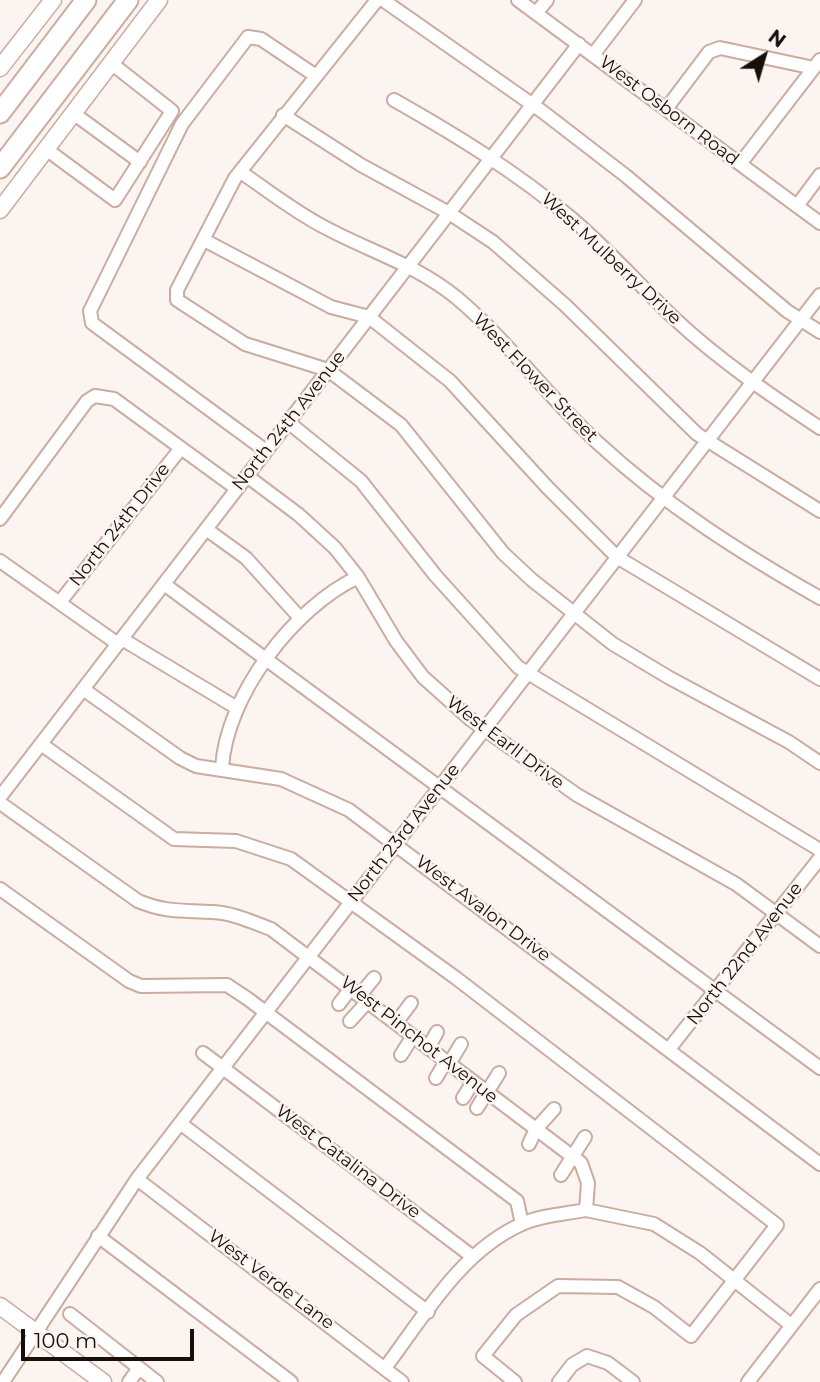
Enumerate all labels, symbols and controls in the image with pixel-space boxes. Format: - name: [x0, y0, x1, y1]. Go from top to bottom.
- north arrow: [729, 21, 799, 91]
- text: N: [764, 25, 790, 53]
- street label: West Osborn Road: [595, 51, 743, 171]
- street label: West Mulberry Drive: [536, 188, 686, 330]
- street label: West Flower Street: [468, 309, 602, 447]
- street label: North 24th Avenue: [228, 347, 350, 495]
- street label: North 24th Drive: [65, 459, 175, 591]
- street label: West Earll Drive: [442, 692, 568, 794]
- street label: North 23rd Avenue: [343, 759, 465, 907]
- street label: West Avalon Drive: [411, 851, 555, 967]
- street label: North 22nd Avenue: [683, 878, 807, 1030]
- street label: West Pinchot Avenue: [336, 972, 502, 1108]
- street label: West Catalina Drive: [271, 1100, 425, 1224]
- street label: West Verde Lane: [204, 1226, 338, 1334]
- scale bar: [24, 1316, 198, 1360]
- text: 100 m: [34, 1328, 97, 1353]

